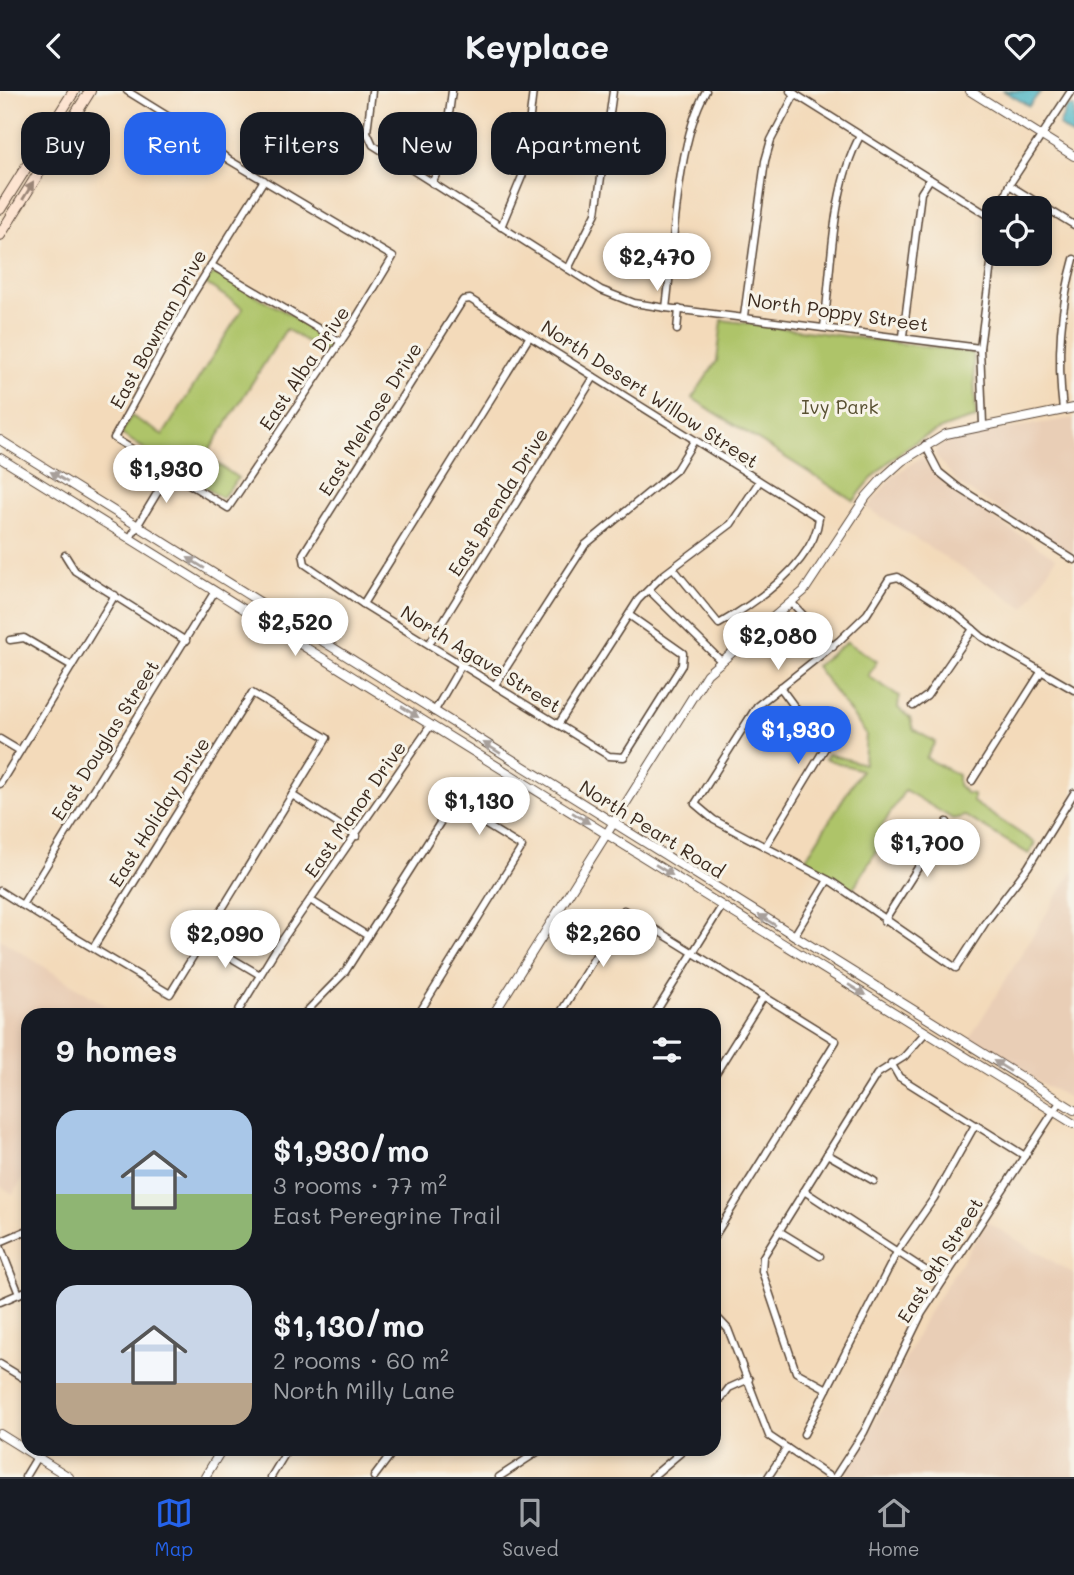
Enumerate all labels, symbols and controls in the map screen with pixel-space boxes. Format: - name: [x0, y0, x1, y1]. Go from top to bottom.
- text: Keyplace: [465, 25, 609, 67]
- icon: back: [35, 27, 73, 65]
- icon: heart: [1001, 27, 1039, 65]
- chip: Buy: [21, 112, 110, 175]
- chip: Rent: [124, 112, 226, 175]
- chip: Filters: [240, 112, 364, 175]
- chip: New: [378, 112, 477, 175]
- chip: Apartment: [491, 112, 666, 175]
- one-way arrow: [21, 182, 34, 201]
- map controls: [982, 196, 1052, 266]
- button: locate: [982, 196, 1052, 266]
- pin: $2,470: [600, 233, 714, 293]
- text: $2,470: [619, 241, 695, 271]
- street label: East Bowman Drive: [103, 245, 212, 413]
- street label: North Poppy Street: [746, 286, 930, 337]
- street label: East Alba Drive: [253, 301, 354, 435]
- street label: North Desert Willow Street: [537, 314, 764, 473]
- street label: East Melrose Drive: [312, 337, 427, 500]
- park label: Ivy Park: [801, 394, 879, 419]
- street label: East Brenda Drive: [442, 423, 553, 581]
- pin: $1,930: [109, 445, 223, 505]
- text: $1,930: [129, 453, 203, 483]
- one-way arrow: [49, 471, 68, 484]
- one-way arrow: [186, 556, 205, 569]
- pin: $2,520: [238, 599, 352, 658]
- street label: North Agave Street: [396, 599, 566, 718]
- text: $2,520: [257, 606, 333, 636]
- pin: $2,080: [721, 613, 835, 672]
- text: $2,080: [739, 620, 817, 650]
- street label: East Douglas Street: [45, 655, 164, 825]
- one-way arrow: [400, 706, 420, 719]
- pin: $1,930: [741, 707, 855, 766]
- text: $1,930: [761, 714, 835, 744]
- street label: East Holiday Drive: [102, 732, 215, 891]
- street label: East Manor Drive: [298, 736, 411, 882]
- one-way arrow: [483, 742, 502, 755]
- street label: North Peart Road: [575, 774, 729, 883]
- pin: $1,130: [422, 777, 536, 837]
- text: $1,130: [444, 785, 514, 815]
- one-way arrow: [571, 812, 591, 825]
- pin: $1,700: [870, 819, 984, 879]
- text: $1,700: [890, 827, 964, 857]
- one-way arrow: [654, 864, 674, 877]
- pin: $2,260: [546, 909, 660, 969]
- pin: $2,090: [168, 911, 282, 970]
- one-way arrow: [758, 913, 777, 926]
- text: $2,260: [565, 917, 641, 947]
- text: $2,090: [186, 918, 264, 948]
- one-way arrow: [848, 984, 867, 997]
- text: 9 homes: [56, 1030, 177, 1070]
- icon: filters: [648, 1031, 686, 1069]
- one-way arrow: [993, 1059, 1012, 1072]
- text: $1,930/mo: [273, 1130, 429, 1170]
- icon: home: [112, 1138, 196, 1222]
- text: 3 rooms · 77 m²: [273, 1170, 447, 1200]
- street label: East 9th Street: [891, 1192, 988, 1327]
- text: East Peregrine Trail: [273, 1200, 501, 1230]
- text: $1,130/mo: [273, 1305, 424, 1345]
- icon: home: [112, 1313, 196, 1397]
- text: 2 rooms · 60 m²: [273, 1345, 449, 1375]
- text: North Milly Lane: [273, 1375, 455, 1405]
- tab: Map: [155, 1494, 193, 1561]
- tab: Saved: [502, 1494, 559, 1561]
- tab: Home: [868, 1494, 919, 1561]

